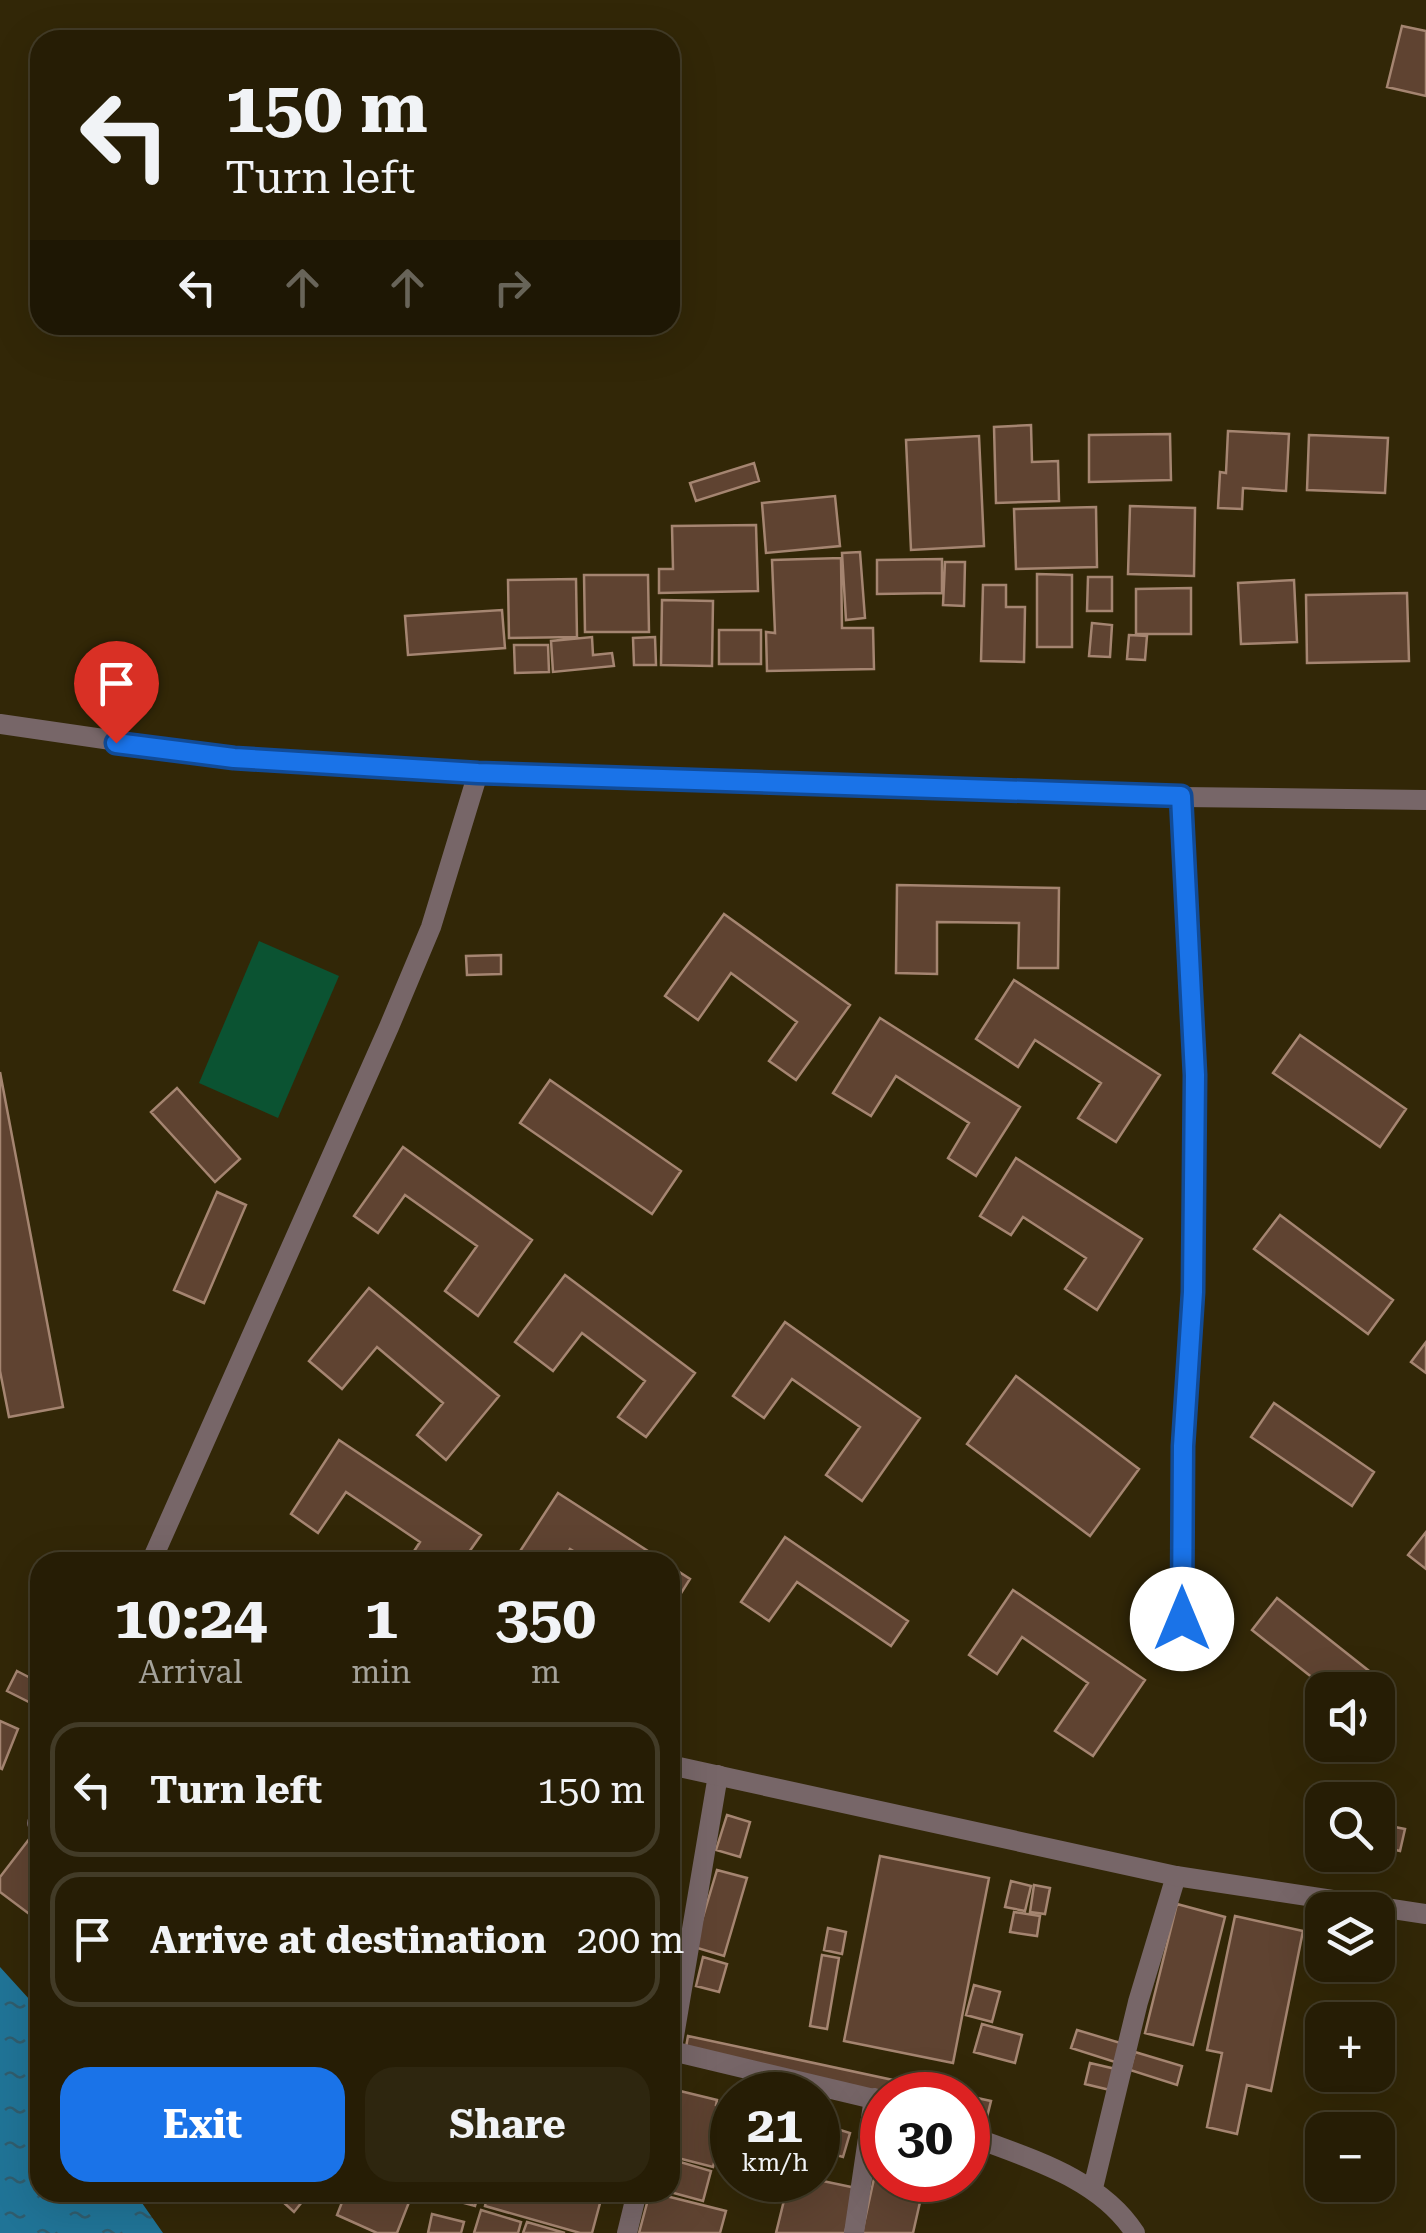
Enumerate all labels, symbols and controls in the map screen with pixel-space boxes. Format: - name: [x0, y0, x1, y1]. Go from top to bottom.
- text: 150 m: [225, 67, 428, 149]
- icon: left: [60, 70, 190, 200]
- text: Turn left: [225, 151, 415, 204]
- icon: left: [170, 260, 225, 315]
- icon: ahead: [275, 260, 330, 315]
- icon: ahead: [380, 260, 435, 315]
- icon: right: [485, 260, 540, 315]
- pin: [74, 641, 159, 744]
- icon: arrive: [89, 656, 144, 711]
- position arrow: [1130, 1567, 1234, 1671]
- text: 10:24: [114, 1582, 267, 1653]
- text: 1: [364, 1582, 398, 1653]
- text: 350: [495, 1582, 596, 1653]
- text: Arrival: [139, 1653, 243, 1691]
- text: min: [351, 1653, 411, 1691]
- text: m: [531, 1653, 560, 1691]
- map controls: [1305, 1672, 1395, 2202]
- button: sound: [1305, 1672, 1395, 1762]
- icon: left: [65, 1762, 120, 1817]
- text: Turn left: [150, 1768, 322, 1812]
- text: 150 m: [537, 1768, 645, 1812]
- button: search: [1305, 1782, 1395, 1872]
- button: layers: [1305, 1892, 1395, 1982]
- icon: arrive: [65, 1912, 120, 1967]
- text: Arrive at destination: [150, 1918, 546, 1962]
- text: 200 m: [576, 1918, 685, 1962]
- button: +: [1305, 2002, 1395, 2092]
- button: Exit: [60, 2067, 345, 2182]
- button: Share: [365, 2067, 650, 2182]
- speed limit sign: 30: [860, 2072, 990, 2202]
- text: 21: [747, 2096, 803, 2154]
- button: −: [1305, 2112, 1395, 2202]
- text: km/h: [742, 2148, 808, 2177]

